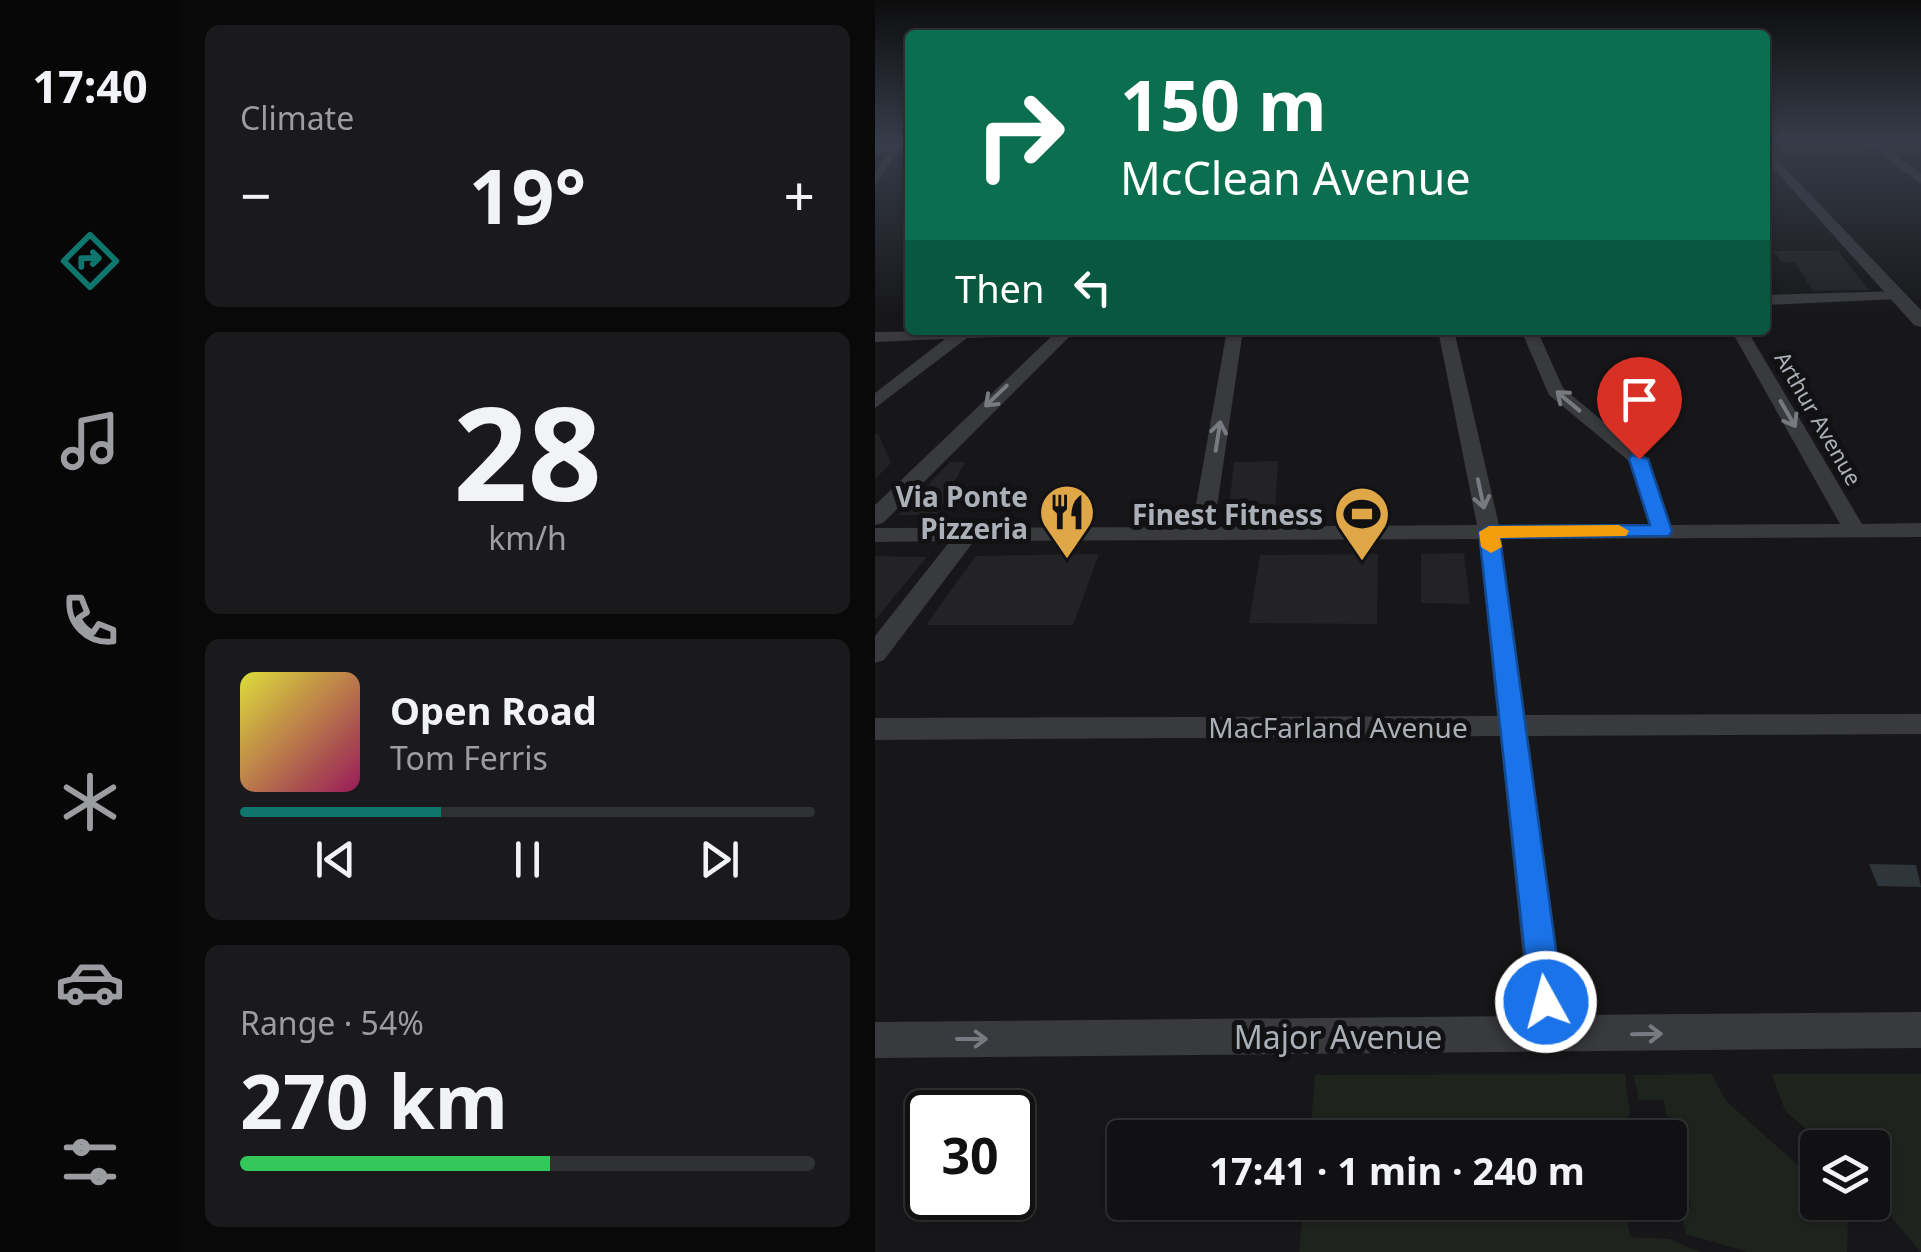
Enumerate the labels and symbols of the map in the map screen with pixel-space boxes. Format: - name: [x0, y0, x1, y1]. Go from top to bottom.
- street label: Arthur Avenue: [1768, 345, 1870, 491]
- pin: [1597, 357, 1682, 460]
- one-way arrow: [984, 383, 1008, 407]
- one-way arrow: [1555, 390, 1581, 412]
- one-way arrow: [1778, 400, 1798, 428]
- one-way arrow: [1209, 421, 1227, 453]
- place label: Via Ponte Pizzeria: [895, 477, 1028, 547]
- one-way arrow: [1473, 477, 1492, 509]
- restaurant icon: Via Ponte Pizzeria: [1037, 482, 1097, 561]
- sports icon: Finest Fitness: [1332, 484, 1392, 563]
- place label: Finest Fitness: [1132, 495, 1323, 533]
- street label: MacFarland Avenue: [1208, 708, 1468, 746]
- position arrow: [1494, 950, 1598, 1054]
- street label: Major Avenue: [1234, 1015, 1442, 1058]
- one-way arrow: [1631, 1024, 1663, 1043]
- one-way arrow: [956, 1030, 988, 1048]
- speed limit sign: 30: [905, 1090, 1035, 1220]

